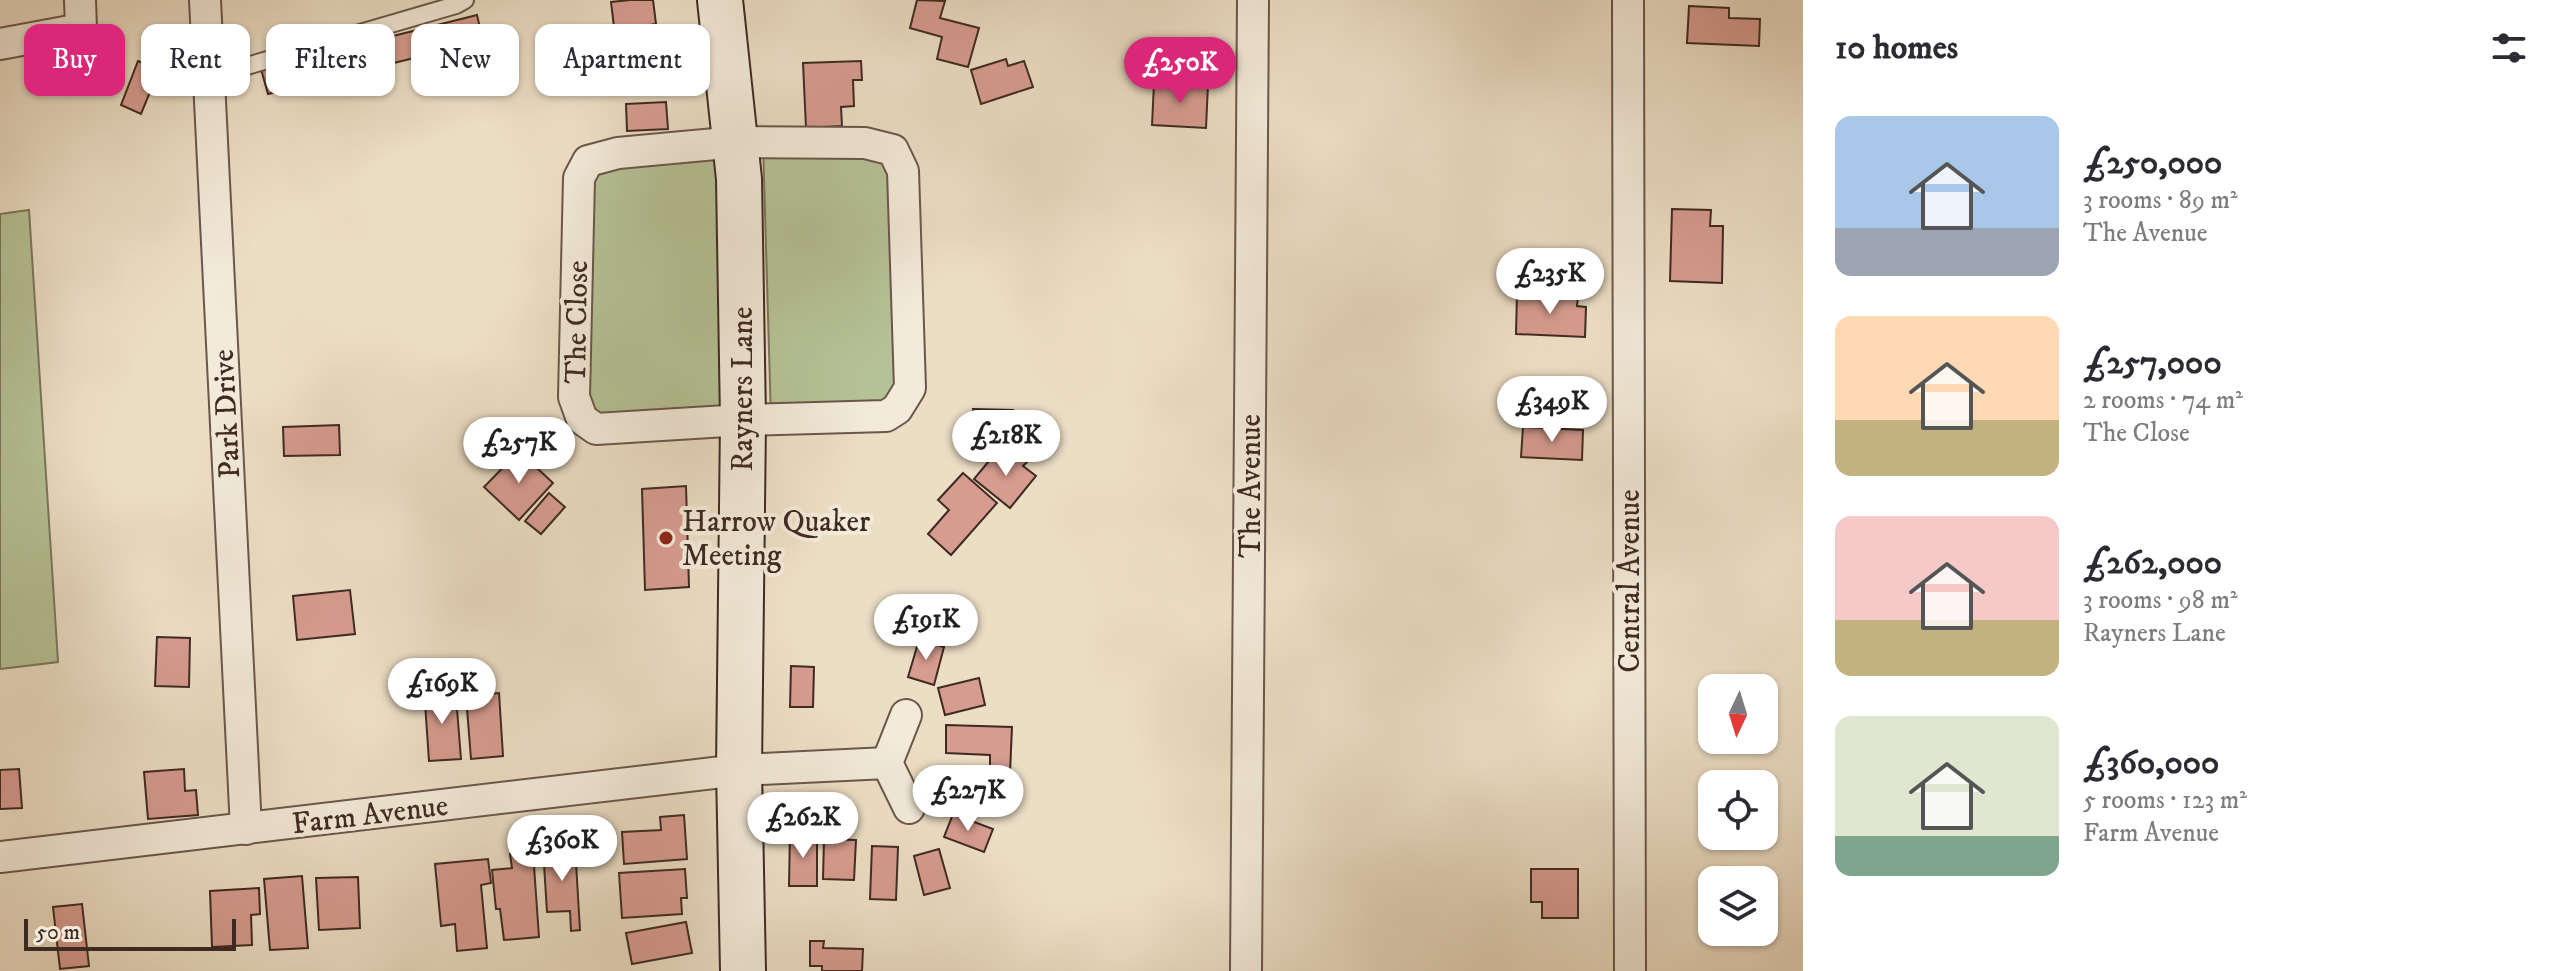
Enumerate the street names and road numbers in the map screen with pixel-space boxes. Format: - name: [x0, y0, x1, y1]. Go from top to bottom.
- street label: The Close: [558, 260, 597, 384]
- street label: Rayners Lane: [725, 307, 762, 471]
- street label: Park Drive: [206, 348, 249, 479]
- street label: The Avenue: [1233, 414, 1270, 558]
- street label: Central Avenue: [1612, 489, 1649, 673]
- street label: Farm Avenue: [290, 788, 450, 843]

